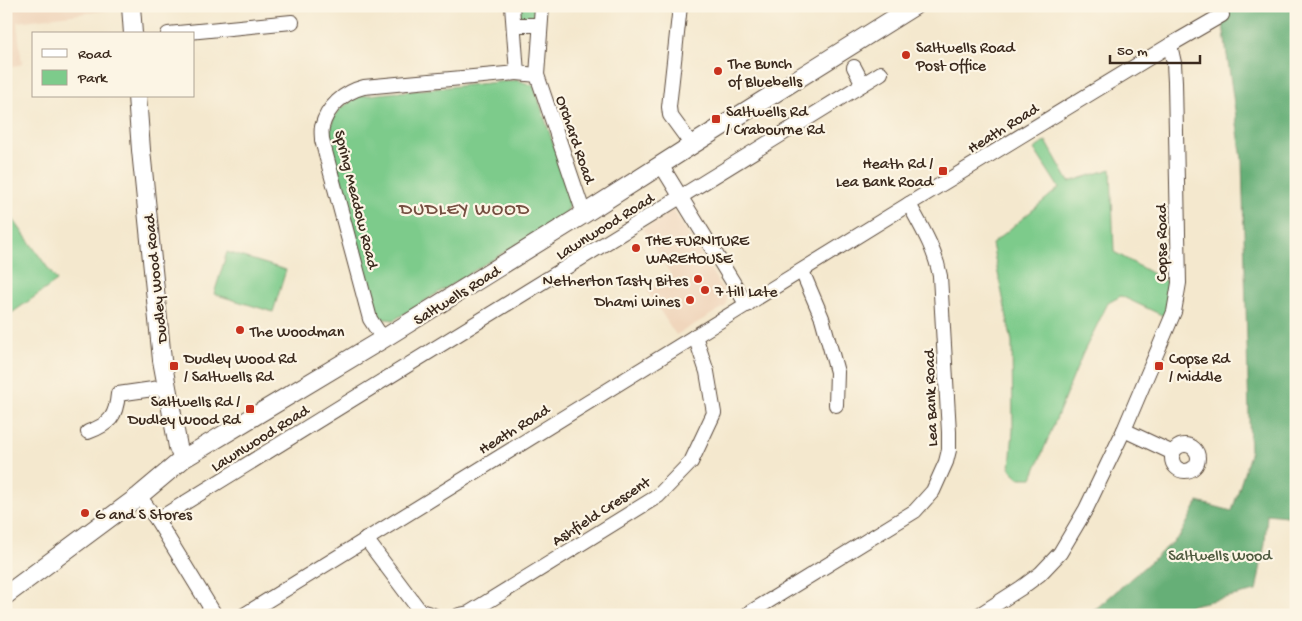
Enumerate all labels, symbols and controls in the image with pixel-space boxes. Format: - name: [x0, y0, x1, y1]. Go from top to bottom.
- legend: [32, 32, 195, 98]
- scale bar: [1110, 32, 1200, 64]
- place label: Saltwells Road Post Office: [915, 40, 1016, 77]
- text: 50 m: [1117, 43, 1148, 61]
- text: Road: [78, 46, 112, 64]
- marker: Saltwells Road Post Office: [900, 49, 912, 61]
- place label: The Bunch of Bluebells: [727, 56, 803, 93]
- marker: The Bunch of Bluebells: [712, 65, 724, 77]
- text: Park: [77, 70, 108, 88]
- street label: Orchard Road: [550, 94, 598, 188]
- street label: Heath Road: [965, 100, 1044, 159]
- place label: Saltwells Rd / Crabourne Rd: [726, 104, 826, 141]
- marker: Saltwells Rd / Crabourne Rd: [710, 113, 722, 125]
- street label: Spring Meadow Road: [328, 129, 381, 273]
- place label: Heath Rd / Lea Bank Road: [836, 156, 935, 193]
- marker: Heath Rd / Lea Bank Road: [937, 165, 949, 177]
- street label: Lawnwood Road: [553, 189, 660, 266]
- district label: DUDLEY WOOD: [398, 199, 530, 222]
- street label: Copse Road: [1154, 203, 1173, 282]
- street label: Dudley Wood Road: [141, 212, 174, 345]
- place label: THE FURNITURE WAREHOUSE: [645, 233, 750, 270]
- marker: THE FURNITURE WAREHOUSE: [630, 242, 642, 254]
- street label: Saltwells Road: [411, 262, 506, 331]
- place label: Netherton Tasty Bites: [543, 273, 689, 292]
- marker: Netherton Tasty Bites: [692, 273, 704, 285]
- marker: 7 till Late: [699, 284, 711, 296]
- place label: 7 till Late: [714, 284, 778, 303]
- place label: Dhami Wines: [594, 294, 681, 313]
- marker: Dhami Wines: [684, 294, 696, 306]
- marker: The Woodman: [234, 324, 246, 336]
- place label: The Woodman: [249, 324, 345, 343]
- street label: Lea Bank Road: [921, 347, 944, 447]
- place label: Dudley Wood Rd / Saltwells Rd: [183, 351, 298, 388]
- place label: Copse Rd / Middle: [1169, 351, 1231, 388]
- marker: Dudley Wood Rd / Saltwells Rd: [168, 360, 180, 372]
- marker: Copse Rd / Middle: [1153, 360, 1165, 372]
- place label: Saltwells Rd / Dudley Wood Rd: [127, 394, 242, 431]
- street label: Lawnwood Road: [208, 401, 315, 478]
- street label: Heath Road: [476, 401, 555, 460]
- marker: Saltwells Rd / Dudley Wood Rd: [244, 403, 256, 415]
- street label: Ashfield Crescent: [549, 473, 656, 552]
- marker: G and S Stores: [79, 507, 91, 519]
- place label: G and S Stores: [95, 507, 193, 526]
- park label: Saltwells Wood: [1168, 548, 1273, 567]

